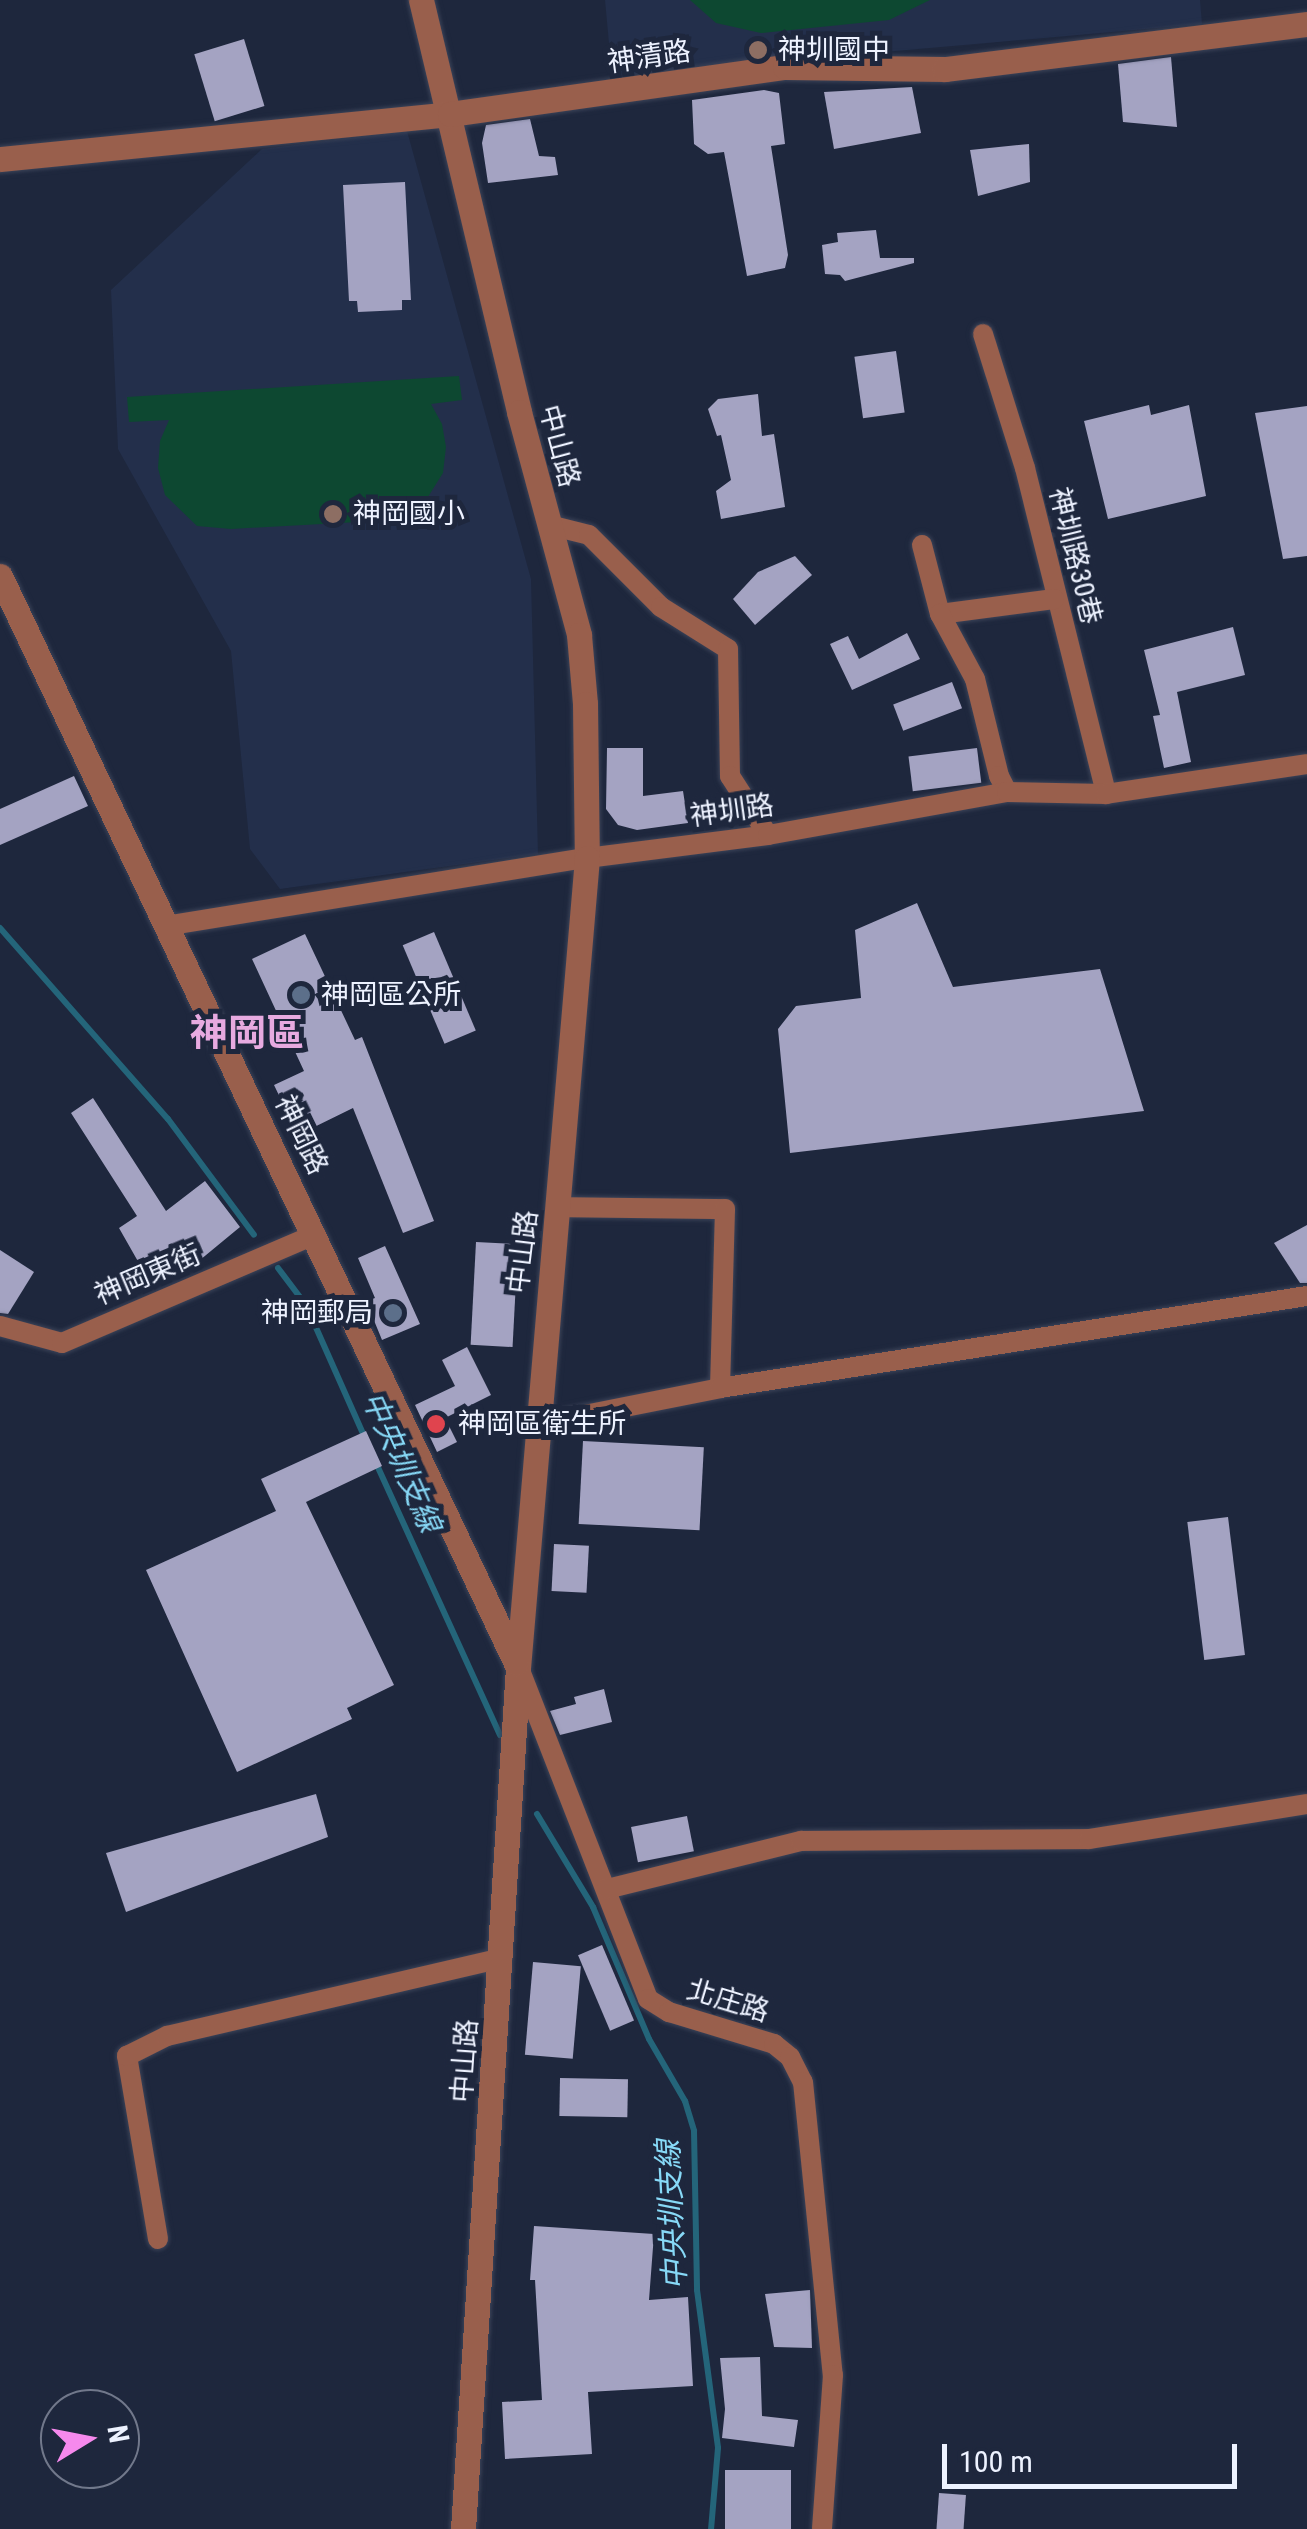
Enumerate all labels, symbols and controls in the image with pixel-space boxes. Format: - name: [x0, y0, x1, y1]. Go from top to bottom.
- place label: 神圳國中: [778, 33, 890, 67]
- street label: 神清路: [605, 35, 693, 79]
- marker: 神圳國中: [747, 39, 769, 61]
- street label: 中山路: [532, 401, 586, 491]
- street label: 神圳路30巷: [1042, 484, 1108, 628]
- place label: 神岡國小: [353, 497, 465, 531]
- marker: 神岡國小: [322, 503, 344, 525]
- street label: 神圳路: [688, 789, 776, 833]
- place label: 神岡區公所: [321, 978, 461, 1012]
- marker: 神岡區公所: [290, 984, 312, 1006]
- district label: 神岡區: [190, 1011, 304, 1057]
- street label: 神岡路: [267, 1090, 335, 1180]
- street label: 中山路: [501, 1208, 545, 1296]
- street label: 神岡東街: [90, 1238, 206, 1312]
- place label: 神岡郵局: [261, 1296, 373, 1330]
- marker: 神岡郵局: [382, 1302, 404, 1324]
- water label: 中央圳支線: [354, 1386, 448, 1538]
- place label: 神岡區衛生所: [458, 1407, 626, 1441]
- marker: 神岡區衛生所: [423, 1411, 449, 1437]
- street label: 北庄路: [683, 1973, 773, 2029]
- street label: 中山路: [445, 2018, 485, 2104]
- water label: 中央圳支線: [650, 2139, 694, 2291]
- north arrow: [40, 2389, 140, 2489]
- text: N: [100, 2423, 136, 2445]
- scale bar: [947, 2424, 1242, 2486]
- text: 100 m: [959, 2444, 1033, 2479]

